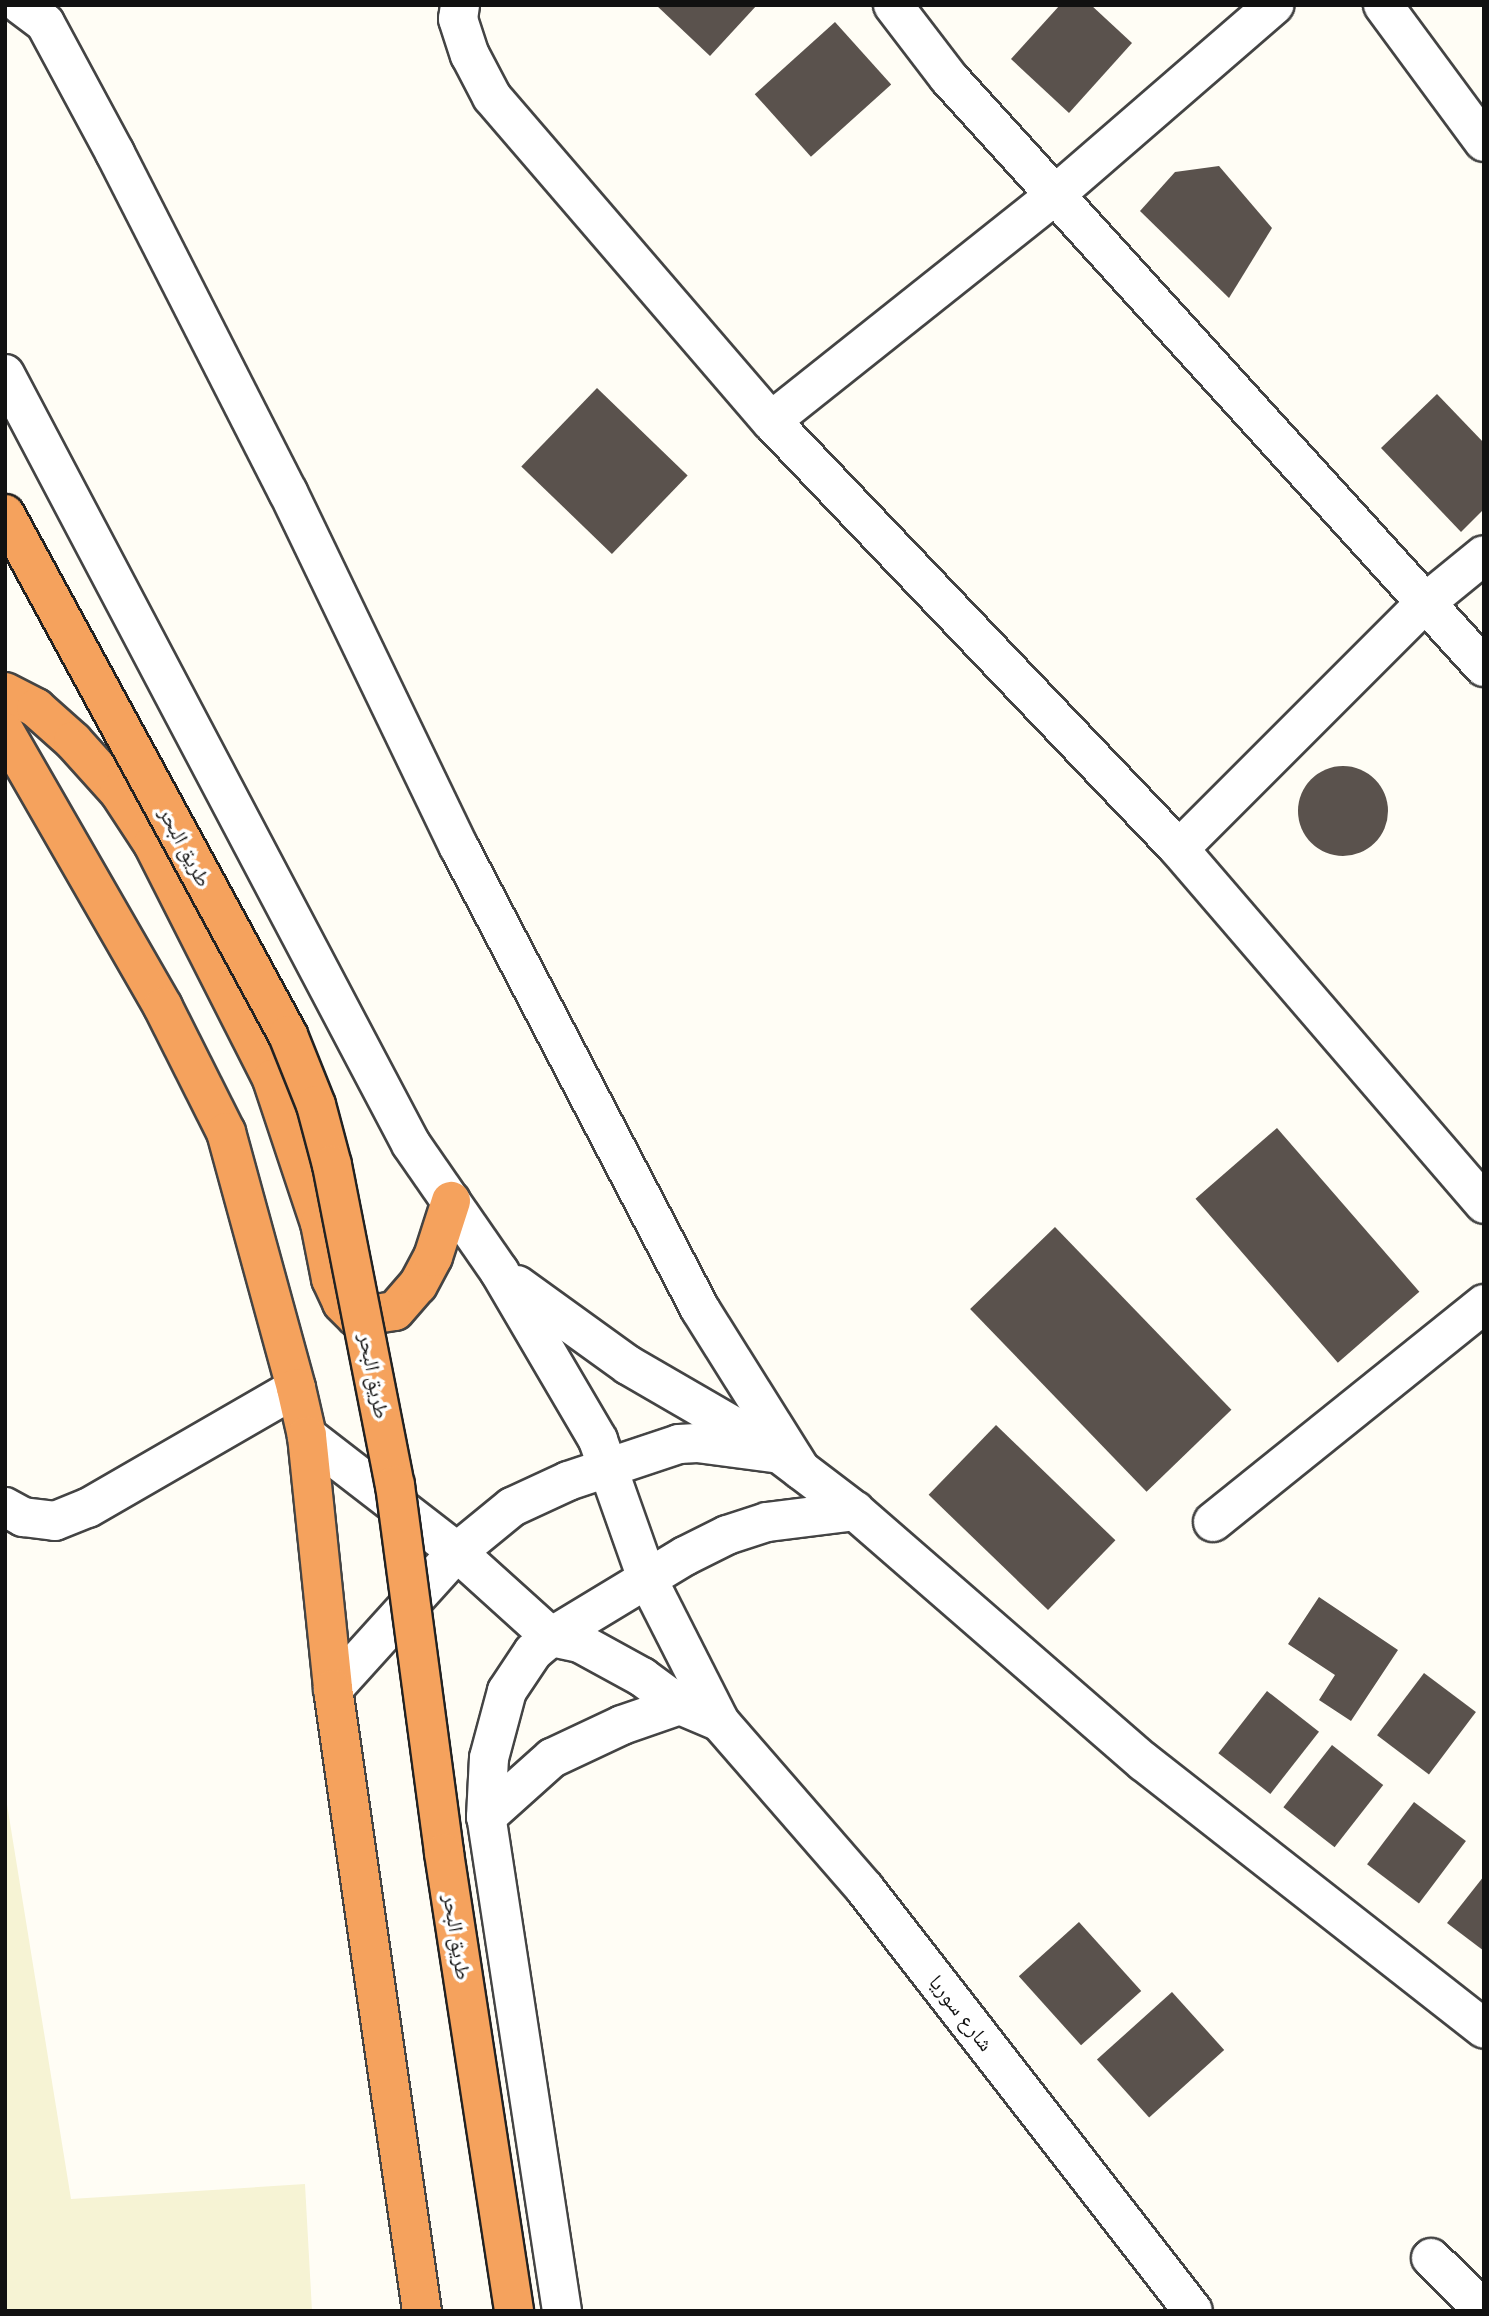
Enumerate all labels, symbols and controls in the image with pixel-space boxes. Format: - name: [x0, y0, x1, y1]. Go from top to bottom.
- street label: طريق البحر: [154, 803, 216, 891]
- street label: طريق البحر: [353, 1331, 395, 1421]
- street label: طريق البحر: [438, 1892, 476, 1982]
- street label: شارع سوريا: [923, 1970, 999, 2056]

